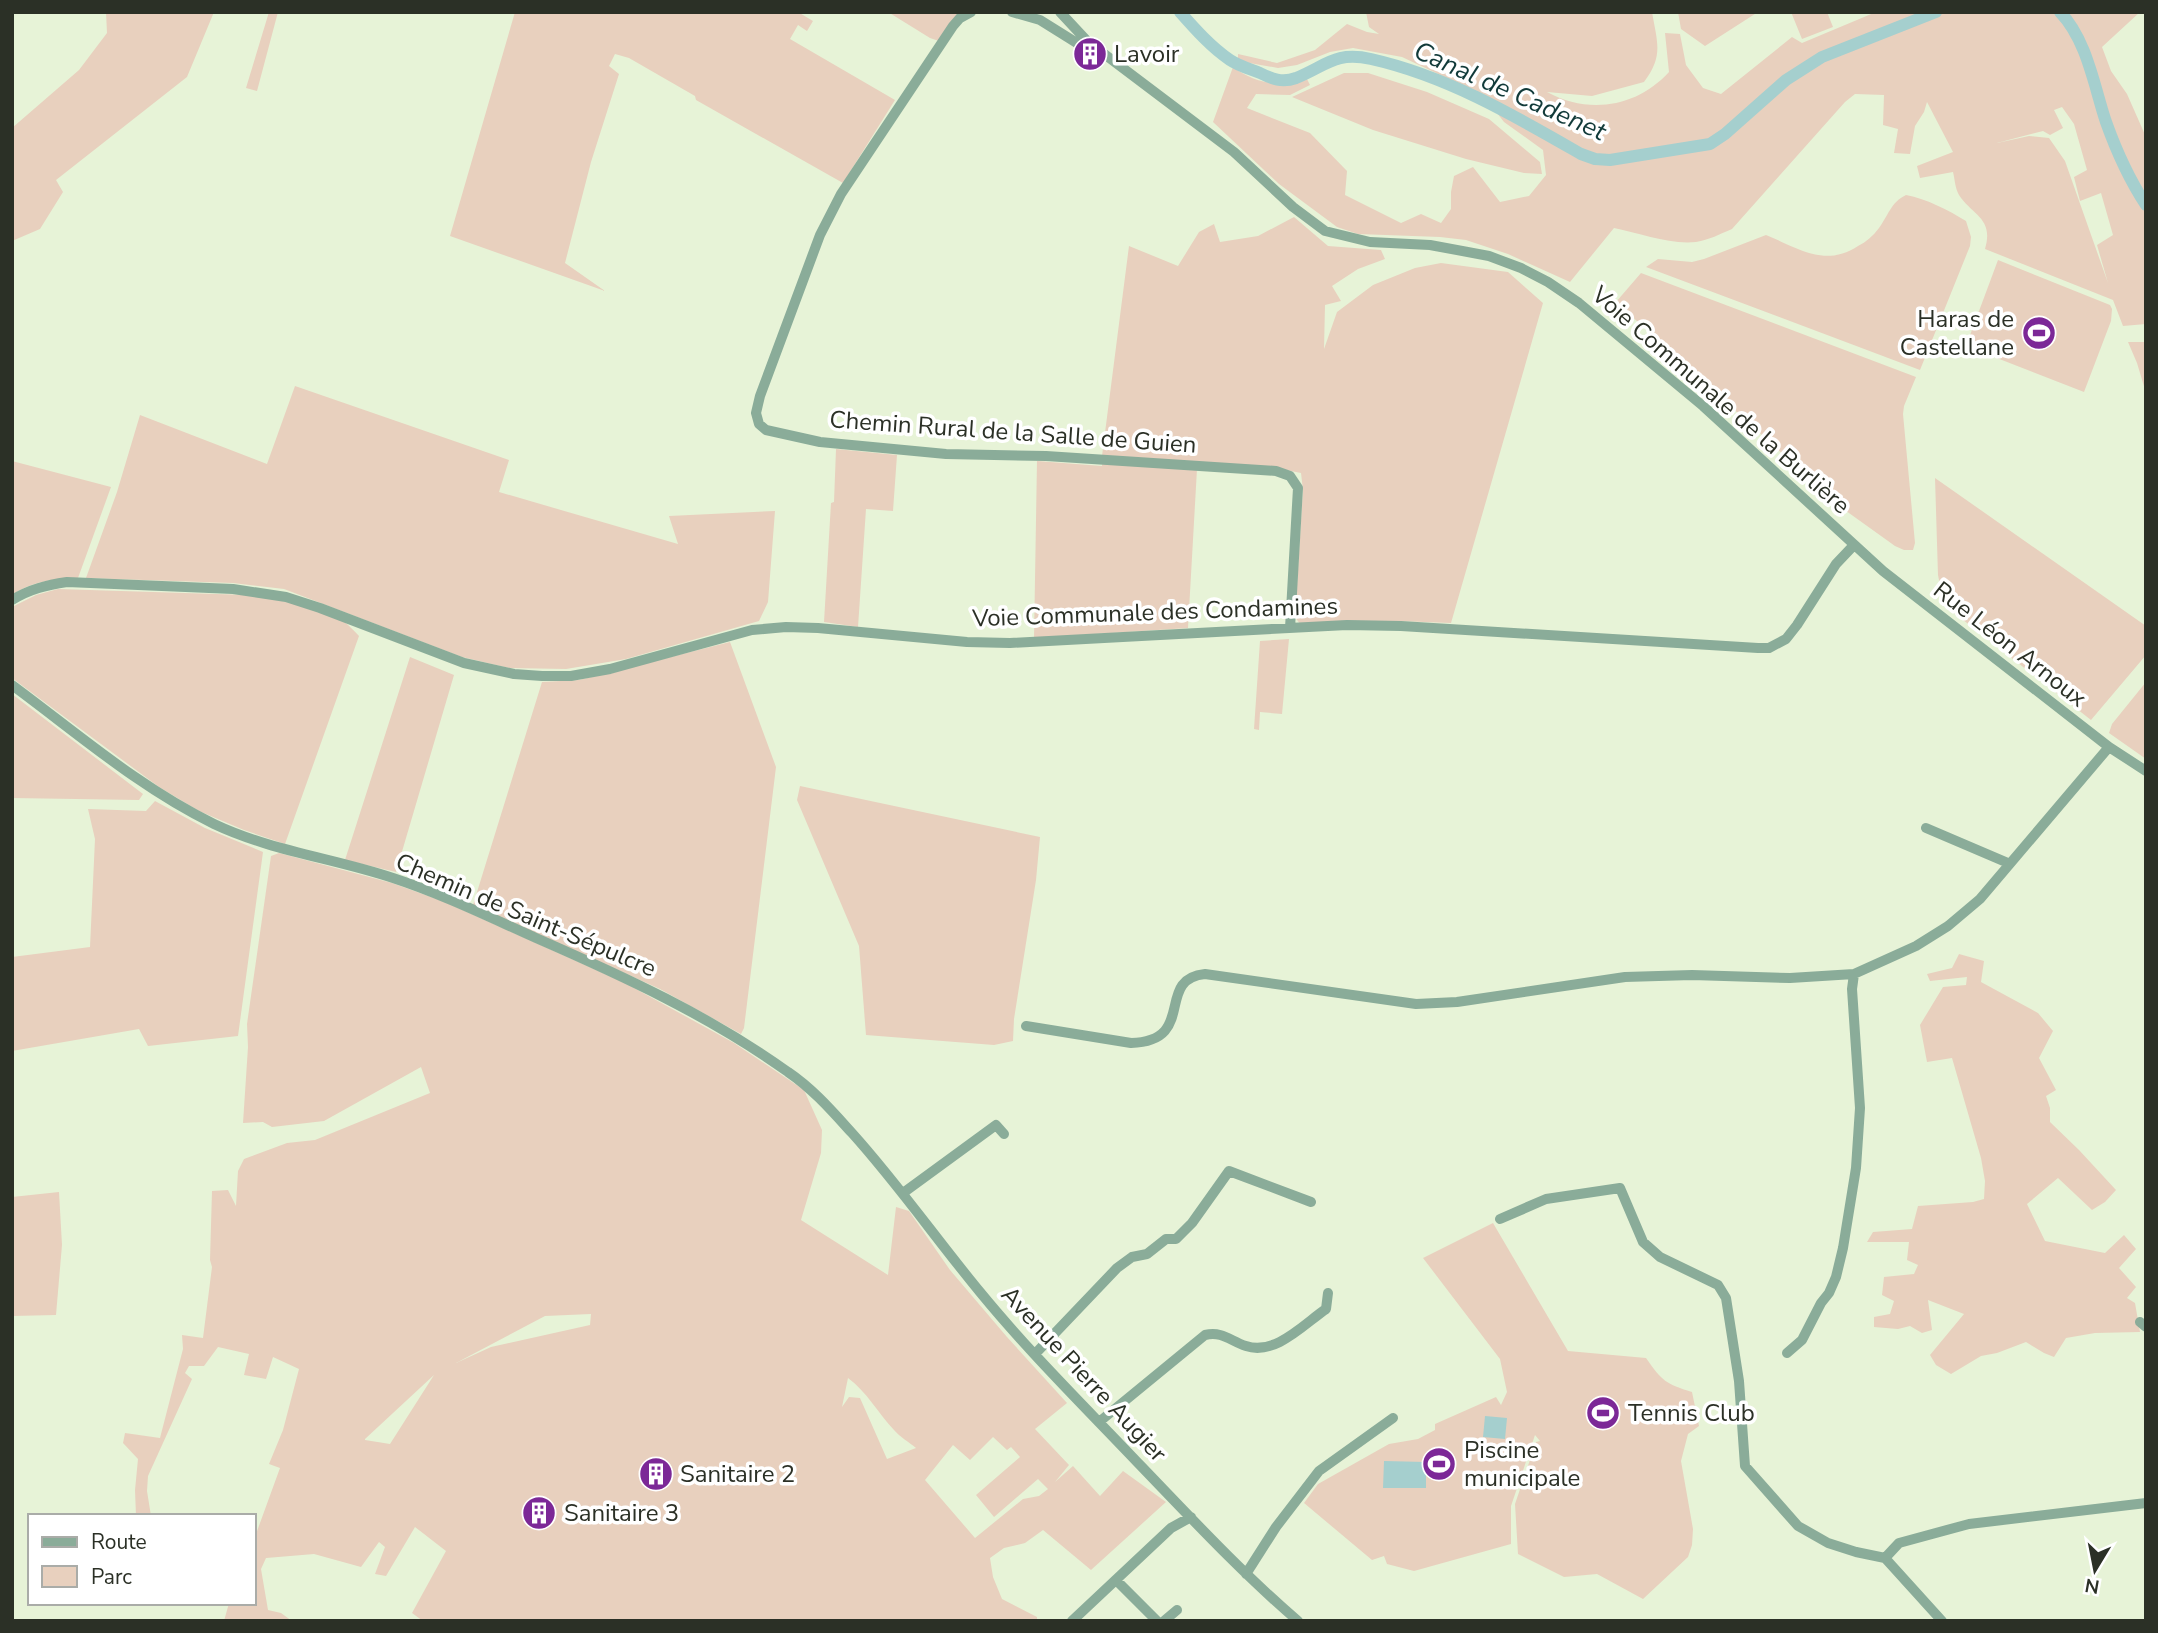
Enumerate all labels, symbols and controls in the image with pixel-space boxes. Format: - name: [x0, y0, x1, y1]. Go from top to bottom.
- water label: Canal de Cadenet: [1408, 33, 1612, 149]
- building icon: Lavoir: [1071, 35, 1109, 73]
- place label: Lavoir: [1114, 38, 1180, 70]
- street label: Voie Communale de la Burlière: [1584, 278, 1857, 521]
- place label: Haras de Castellane: [1900, 303, 2014, 363]
- sports icon: Haras de Castellane: [2020, 314, 2058, 352]
- street label: Chemin Rural de la Salle de Guien: [829, 403, 1197, 461]
- street label: Rue Léon Arnoux: [1927, 574, 2094, 714]
- street label: Voie Communale des Condamines: [971, 590, 1338, 634]
- street label: Chemin de Saint-Sépulcre: [391, 846, 661, 984]
- street label: Avenue Pierre Augier: [994, 1279, 1174, 1469]
- sports icon: Tennis Club: [1584, 1394, 1622, 1432]
- place label: Tennis Club: [1628, 1397, 1755, 1429]
- place label: Piscine municipale: [1464, 1434, 1580, 1494]
- sports icon: Piscine municipale: [1420, 1445, 1458, 1483]
- building icon: Sanitaire 2: [637, 1455, 675, 1493]
- place label: Sanitaire 2: [680, 1458, 795, 1490]
- building icon: Sanitaire 3: [520, 1494, 558, 1532]
- place label: Sanitaire 3: [564, 1497, 679, 1529]
- legend: [28, 1514, 256, 1605]
- text: Route: [91, 1528, 147, 1556]
- north arrow: [2060, 1535, 2130, 1605]
- text: Parc: [91, 1563, 132, 1591]
- text: N: [2083, 1572, 2101, 1600]

